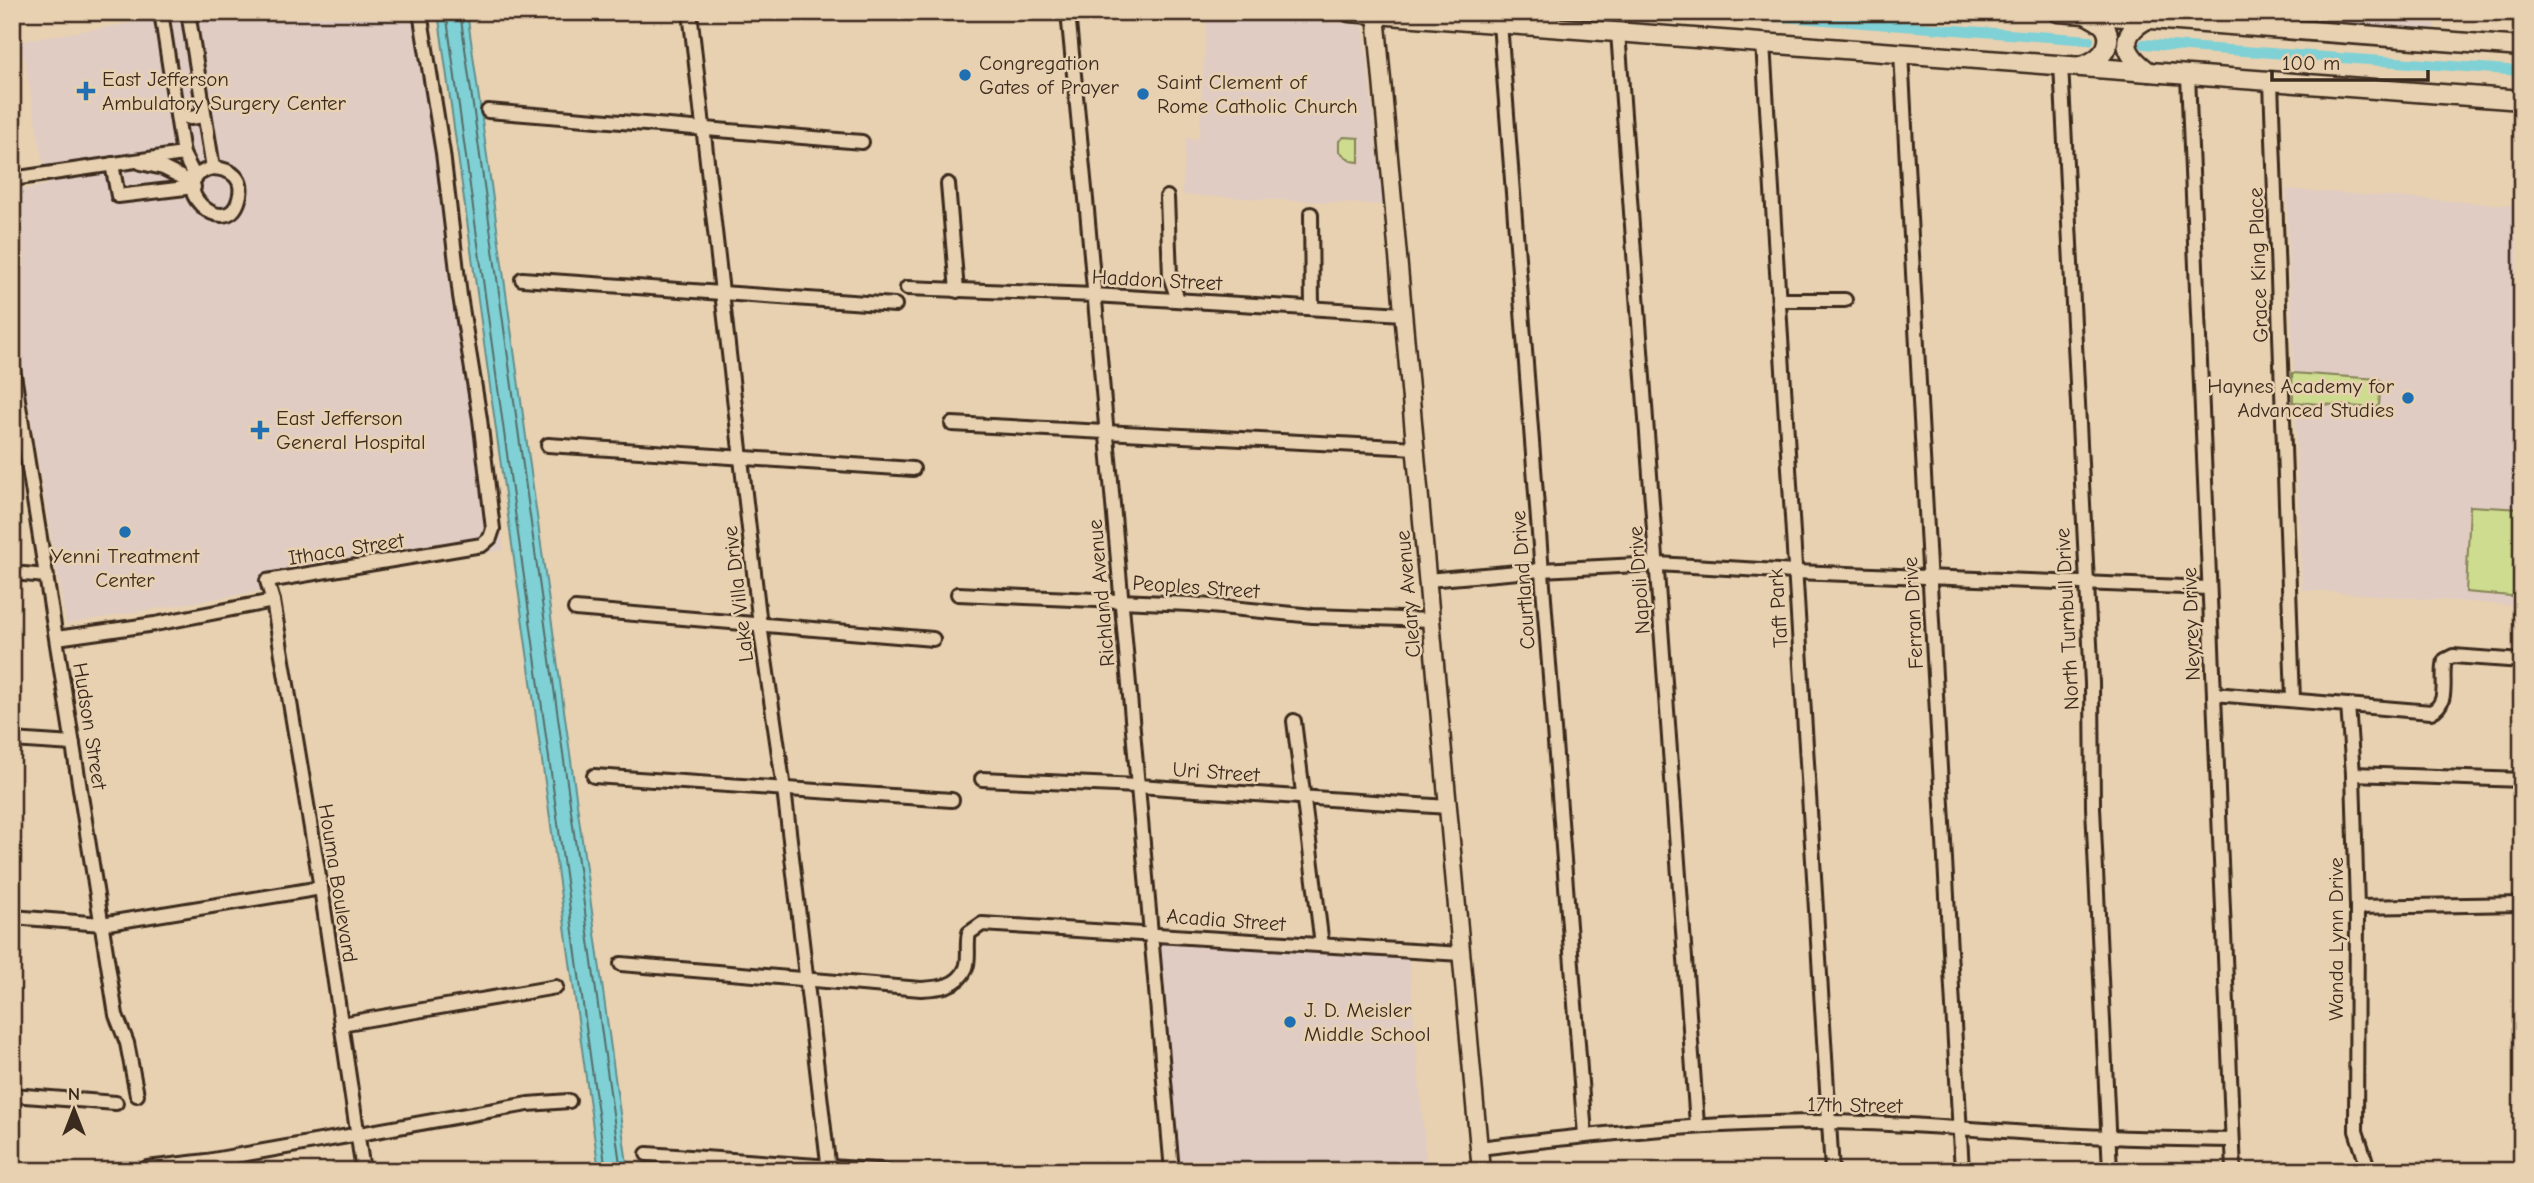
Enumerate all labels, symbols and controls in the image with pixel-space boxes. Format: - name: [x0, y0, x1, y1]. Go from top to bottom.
- scale bar: [2272, 38, 2427, 82]
- place label: Congregation Gates of Prayer: [979, 51, 1120, 99]
- text: 100 m: [2282, 51, 2340, 75]
- place label: East Jefferson Ambulatory Surgery Center: [102, 67, 347, 115]
- marker: Congregation Gates of Prayer: [957, 67, 973, 83]
- place label: Saint Clement of Rome Catholic Church: [1157, 70, 1358, 118]
- marker: East Jefferson Ambulatory Surgery Center: [76, 81, 96, 101]
- marker: Saint Clement of Rome Catholic Church: [1135, 86, 1151, 102]
- street label: Grace King Place: [2243, 187, 2273, 343]
- street label: Haddon Street: [1091, 265, 1224, 295]
- place label: Haynes Academy for Advanced Studies: [2207, 374, 2395, 422]
- marker: Haynes Academy for Advanced Studies: [2400, 390, 2416, 406]
- place label: East Jefferson General Hospital: [276, 406, 426, 454]
- marker: East Jefferson General Hospital: [250, 420, 270, 440]
- street label: Courtland Drive: [1506, 510, 1540, 650]
- street label: Richland Avenue: [1083, 518, 1119, 668]
- marker: Yenni Treatment Center: [117, 524, 133, 540]
- street label: Lake Villa Drive: [718, 525, 758, 663]
- street label: Napoli Drive: [1623, 525, 1655, 635]
- street label: North Turnbull Drive: [2050, 527, 2084, 711]
- street label: Ithaca Street: [286, 528, 407, 570]
- street label: Cleary Avenue: [1390, 529, 1426, 659]
- place label: Yenni Treatment Center: [51, 544, 200, 592]
- street label: Ferran Drive: [1898, 556, 1928, 670]
- street label: Neyrey Drive: [2177, 567, 2205, 681]
- street label: Taft Park: [1763, 568, 1793, 648]
- street label: Peoples Street: [1132, 571, 1261, 603]
- street label: Hudson Street: [68, 661, 112, 792]
- street label: Uri Street: [1172, 757, 1261, 787]
- street label: Houma Boulevard: [314, 802, 362, 964]
- street label: Wanda Lynn Drive: [2324, 857, 2348, 1021]
- street label: Acadia Street: [1166, 904, 1287, 936]
- place label: J. D. Meisler Middle School: [1304, 998, 1431, 1046]
- marker: J. D. Meisler Middle School: [1282, 1014, 1298, 1030]
- north arrow: [38, 1074, 108, 1144]
- text: N: [68, 1083, 80, 1105]
- street label: 17th Street: [1807, 1092, 1904, 1118]

